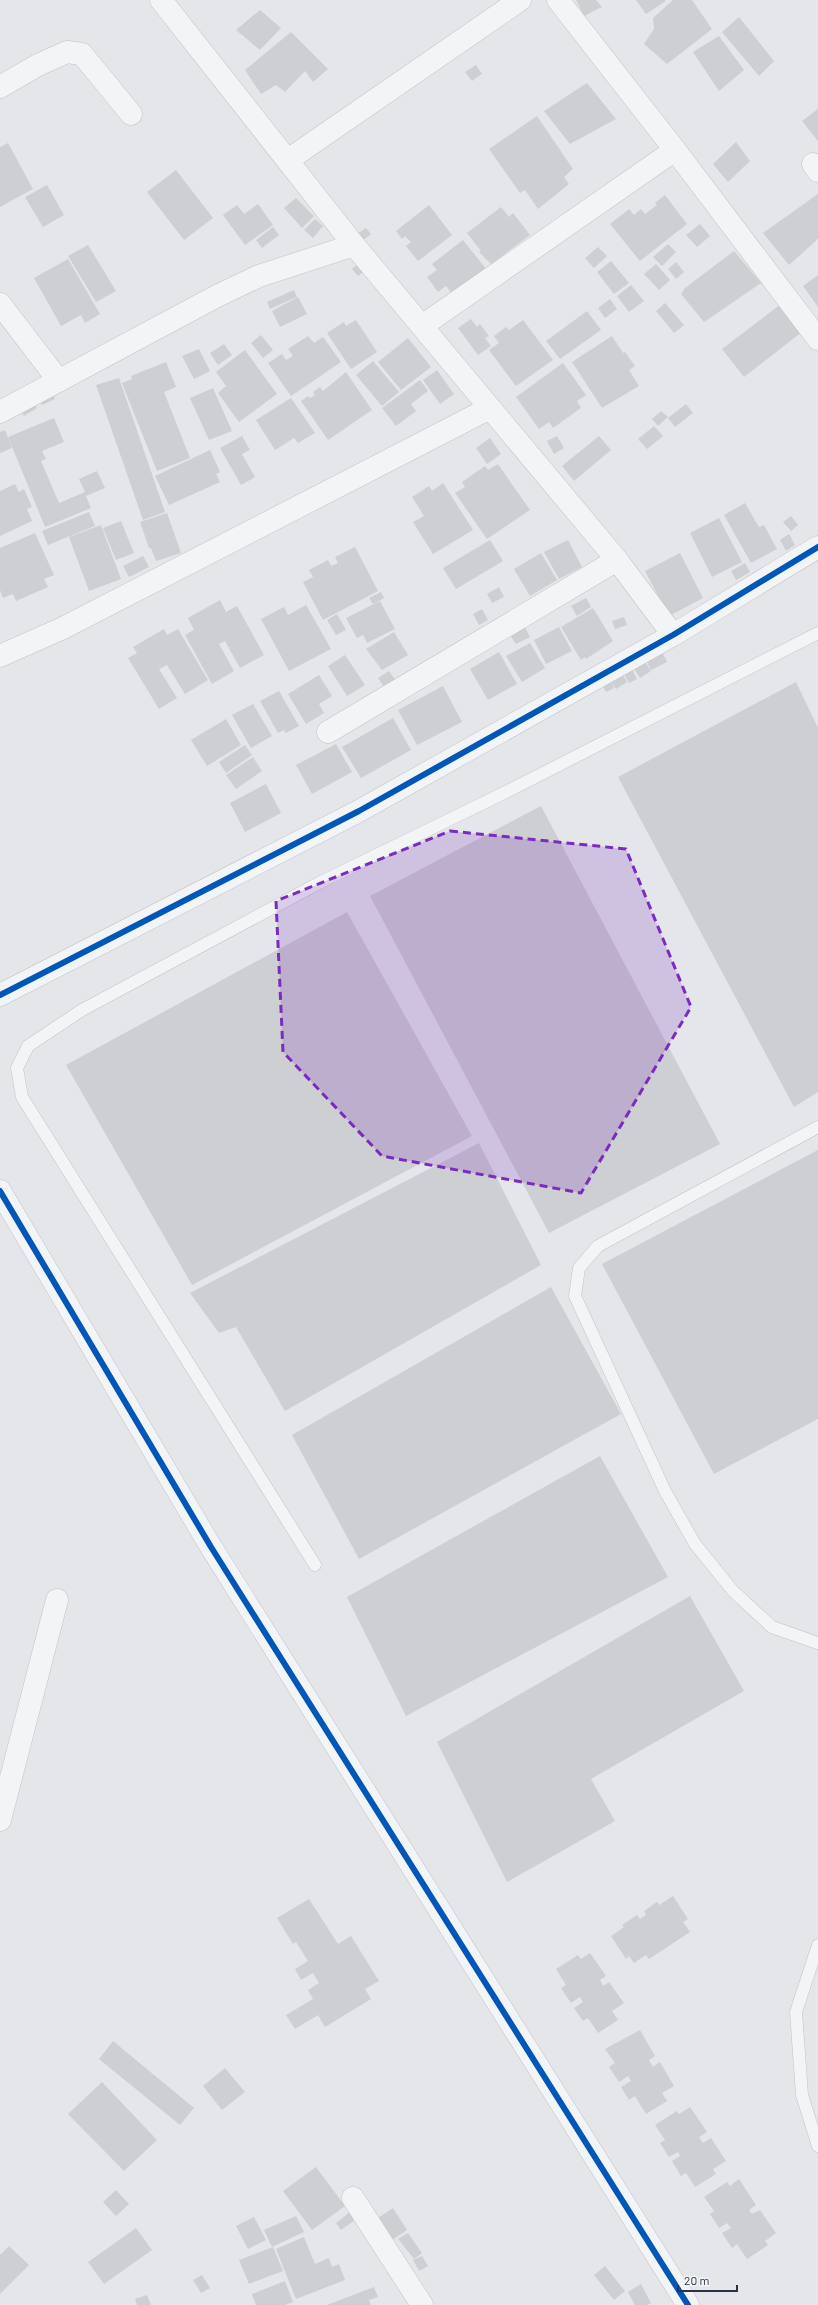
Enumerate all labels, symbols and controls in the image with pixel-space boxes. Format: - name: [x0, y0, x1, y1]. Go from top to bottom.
- scale bar: [678, 2267, 737, 2293]
- text: 20 m: [684, 2273, 710, 2287]

